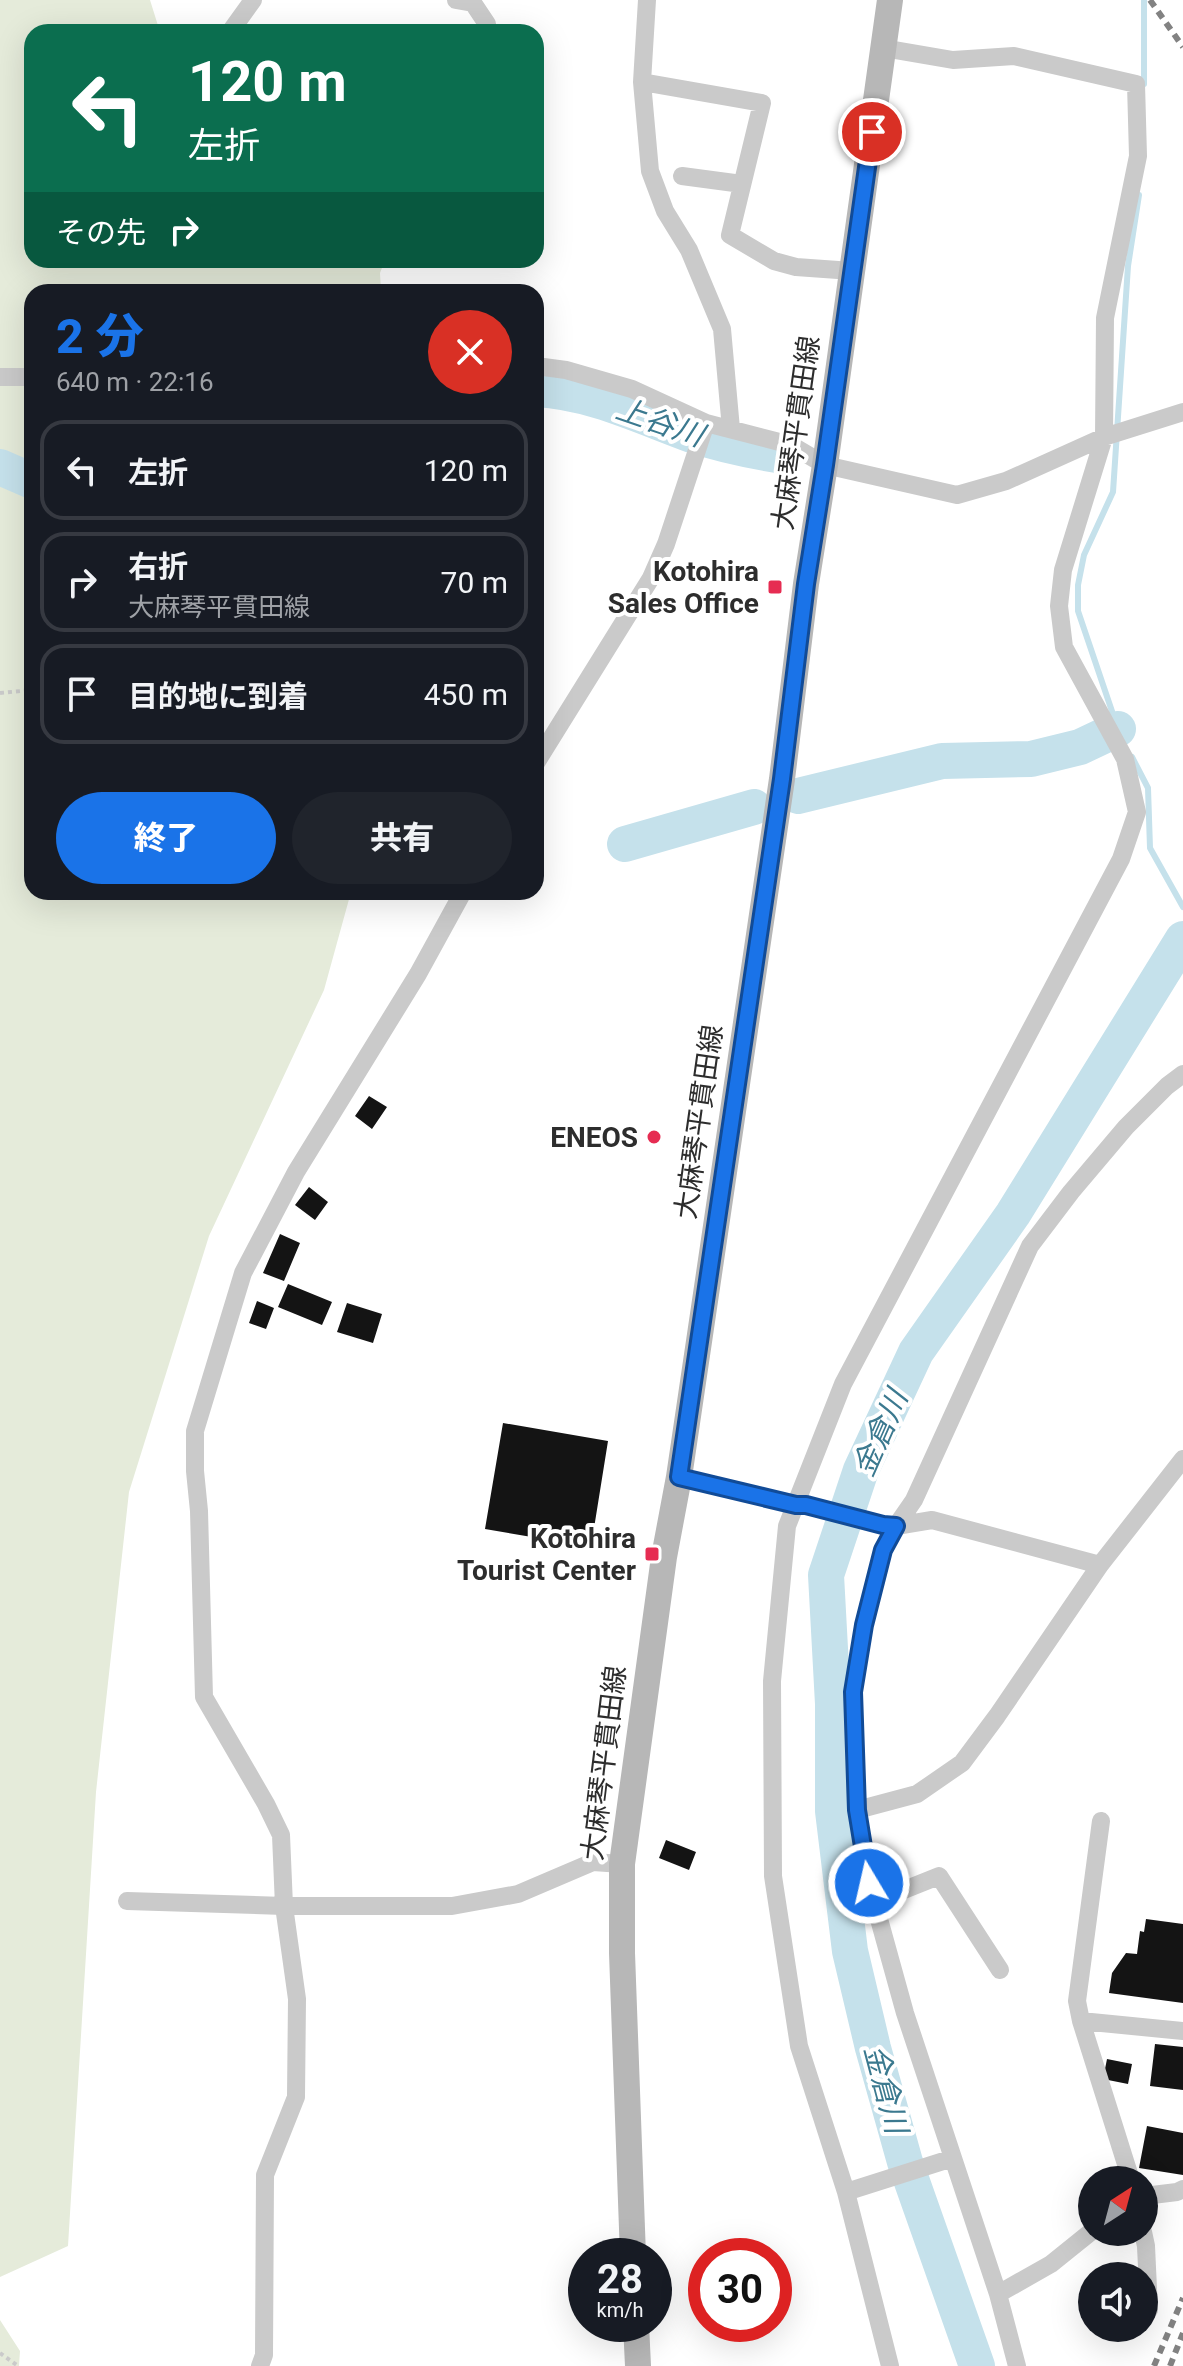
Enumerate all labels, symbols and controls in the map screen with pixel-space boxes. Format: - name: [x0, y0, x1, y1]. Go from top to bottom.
- text: 120 m: [188, 49, 347, 115]
- icon: left: [56, 56, 160, 160]
- pin: [838, 98, 906, 166]
- icon: arrive: [850, 110, 894, 154]
- text: 左折: [188, 125, 260, 167]
- icon: right: [162, 208, 206, 252]
- text: その先: [56, 215, 146, 250]
- text: 2 分: [56, 308, 144, 365]
- button: close: [428, 310, 512, 394]
- street label: 大麻琴平貫田線: [766, 334, 826, 532]
- text: 640 m · 22:16: [56, 367, 214, 397]
- water label: 上谷川: [612, 391, 711, 454]
- icon: left: [60, 448, 104, 492]
- text: 120 m: [424, 453, 508, 488]
- text: 左折: [128, 455, 188, 490]
- text: 右折: [128, 549, 188, 584]
- place label: Kotohira Sales Office: [608, 555, 759, 620]
- icon: right: [60, 560, 104, 604]
- text: 70 m: [441, 565, 508, 600]
- marker: Kotohira Sales Office: [766, 578, 784, 596]
- text: 大麻琴平貫田線: [128, 592, 310, 622]
- icon: arrive: [60, 672, 104, 716]
- text: 450 m: [424, 677, 508, 712]
- text: 目的地に到着: [128, 679, 308, 714]
- button: 終了: [56, 792, 276, 884]
- button: 共有: [292, 792, 512, 884]
- street label: 大麻琴平貫田線: [669, 1023, 729, 1221]
- place label: ENEOS: [550, 1121, 638, 1154]
- marker: ENEOS: [645, 1128, 663, 1146]
- water label: 金倉川: [846, 1382, 916, 1481]
- place label: Kotohira Tourist Center: [457, 1522, 636, 1587]
- marker: Kotohira Tourist Center: [643, 1545, 661, 1563]
- street label: 大麻琴平貫田線: [576, 1664, 632, 1862]
- position arrow: [827, 1841, 911, 1925]
- water label: 金倉川: [857, 2041, 915, 2140]
- north arrow: [1078, 2166, 1158, 2246]
- map controls: [1078, 2166, 1158, 2342]
- speed limit sign: 30: [688, 2238, 792, 2342]
- text: 28: [597, 2256, 643, 2303]
- button: sound: [1078, 2262, 1158, 2342]
- text: km/h: [597, 2298, 643, 2322]

